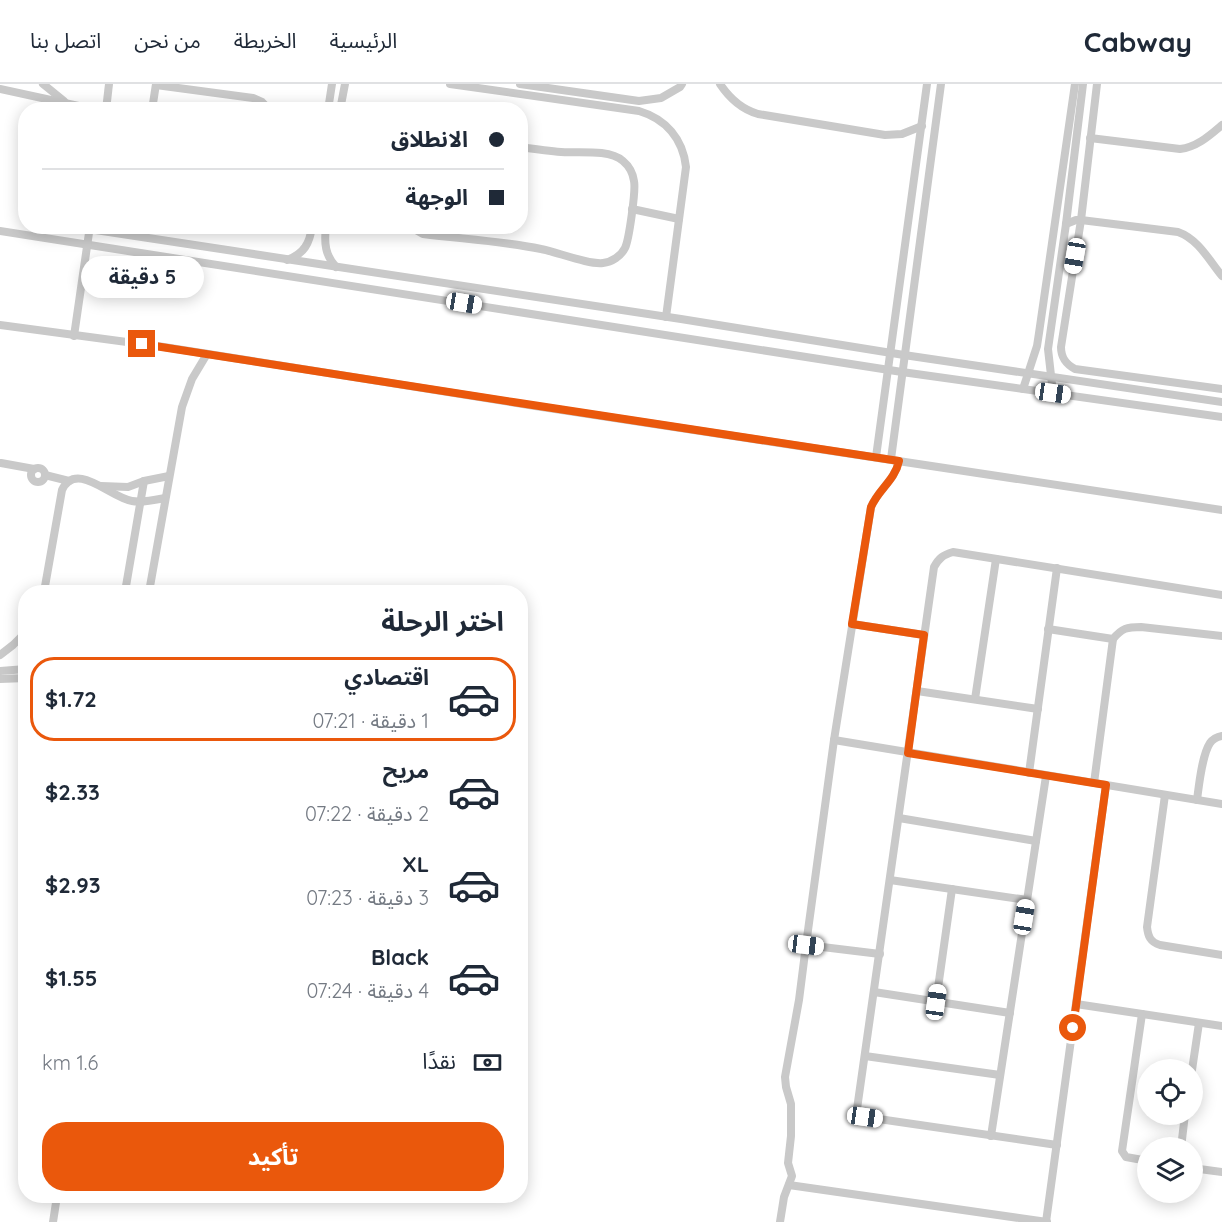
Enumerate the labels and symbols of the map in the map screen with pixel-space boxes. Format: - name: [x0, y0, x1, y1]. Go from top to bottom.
- car: [1063, 237, 1087, 275]
- callout: 5 دقيقة: [80, 257, 204, 299]
- car: [445, 291, 483, 315]
- route end: [128, 330, 155, 357]
- car: [1034, 382, 1072, 404]
- car: [1012, 898, 1036, 936]
- car: [787, 934, 825, 956]
- car: [925, 983, 947, 1021]
- route start: [1059, 1014, 1086, 1041]
- car: [846, 1106, 884, 1128]

